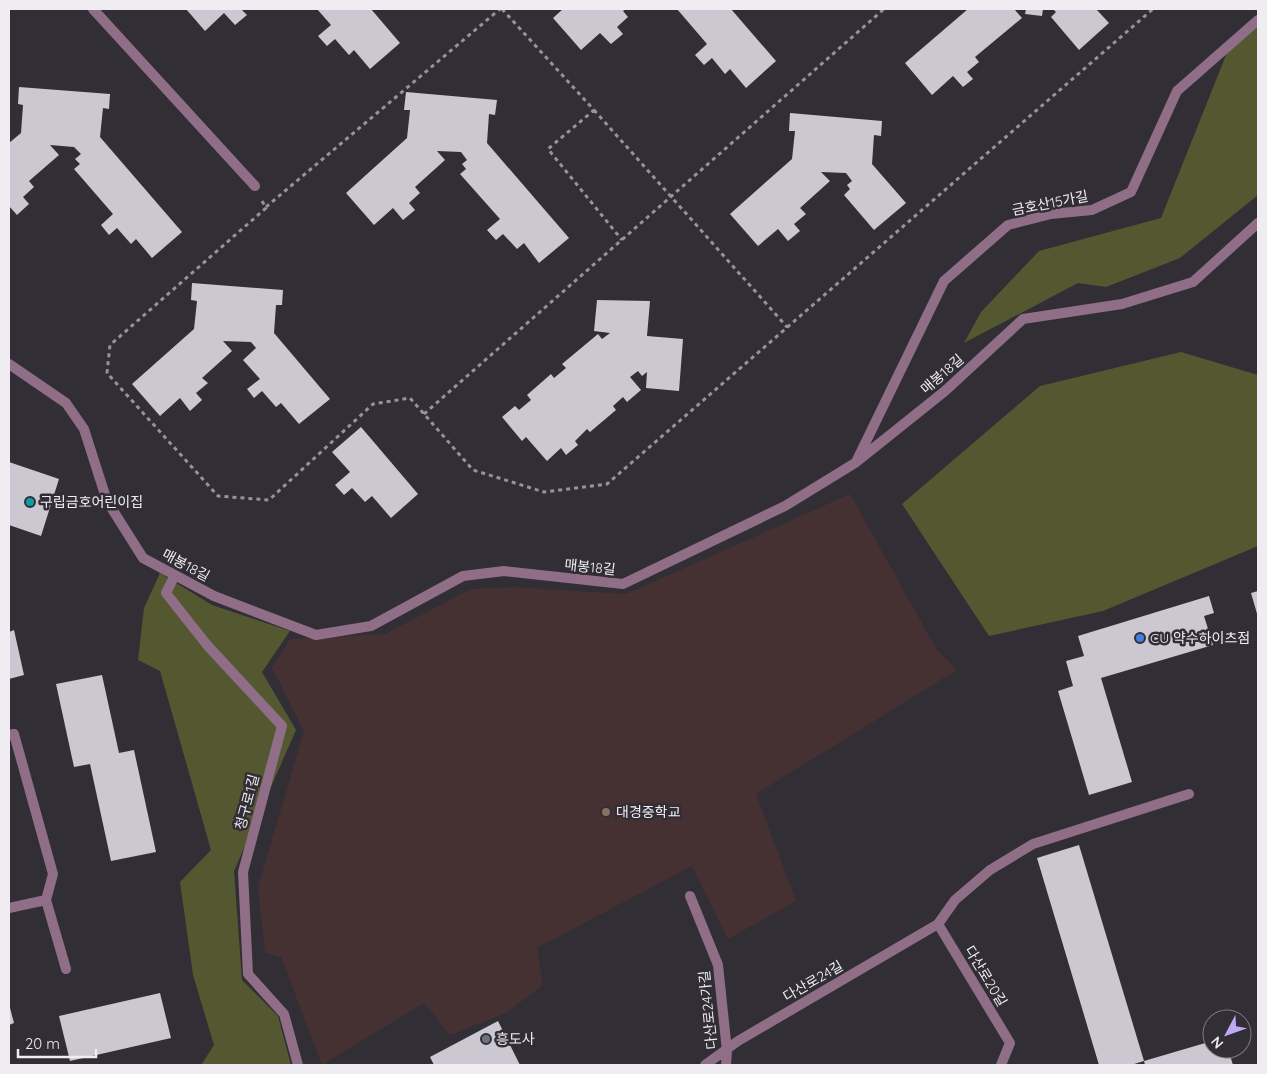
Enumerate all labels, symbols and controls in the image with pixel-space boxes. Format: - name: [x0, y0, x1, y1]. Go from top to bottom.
- street label: 금호산15가길: [1010, 187, 1090, 219]
- street label: 매봉18길: [917, 350, 967, 398]
- place label: 구립금호어린이집: [40, 493, 143, 511]
- marker: 구립금호어린이집: [24, 496, 36, 508]
- street label: 매봉18길: [159, 545, 213, 585]
- street label: 매봉18길: [564, 555, 616, 579]
- place label: CU 약수하이츠점: [1150, 629, 1250, 647]
- marker: CU 약수하이츠점: [1134, 632, 1146, 644]
- street label: 청구로1길: [231, 772, 263, 832]
- place label: 대경중학교: [616, 803, 681, 821]
- marker: 대경중학교: [600, 806, 612, 818]
- street label: 다산로20길: [961, 942, 1011, 1010]
- street label: 다산로24길: [780, 957, 846, 1005]
- street label: 다산로24가길: [695, 970, 721, 1050]
- north arrow: [1202, 1009, 1252, 1059]
- scale bar: [18, 1026, 95, 1058]
- place label: 흥도사: [496, 1030, 535, 1048]
- marker: 흥도사: [480, 1033, 492, 1045]
- text: N: [1207, 1033, 1227, 1052]
- text: 20 m: [25, 1034, 60, 1053]

